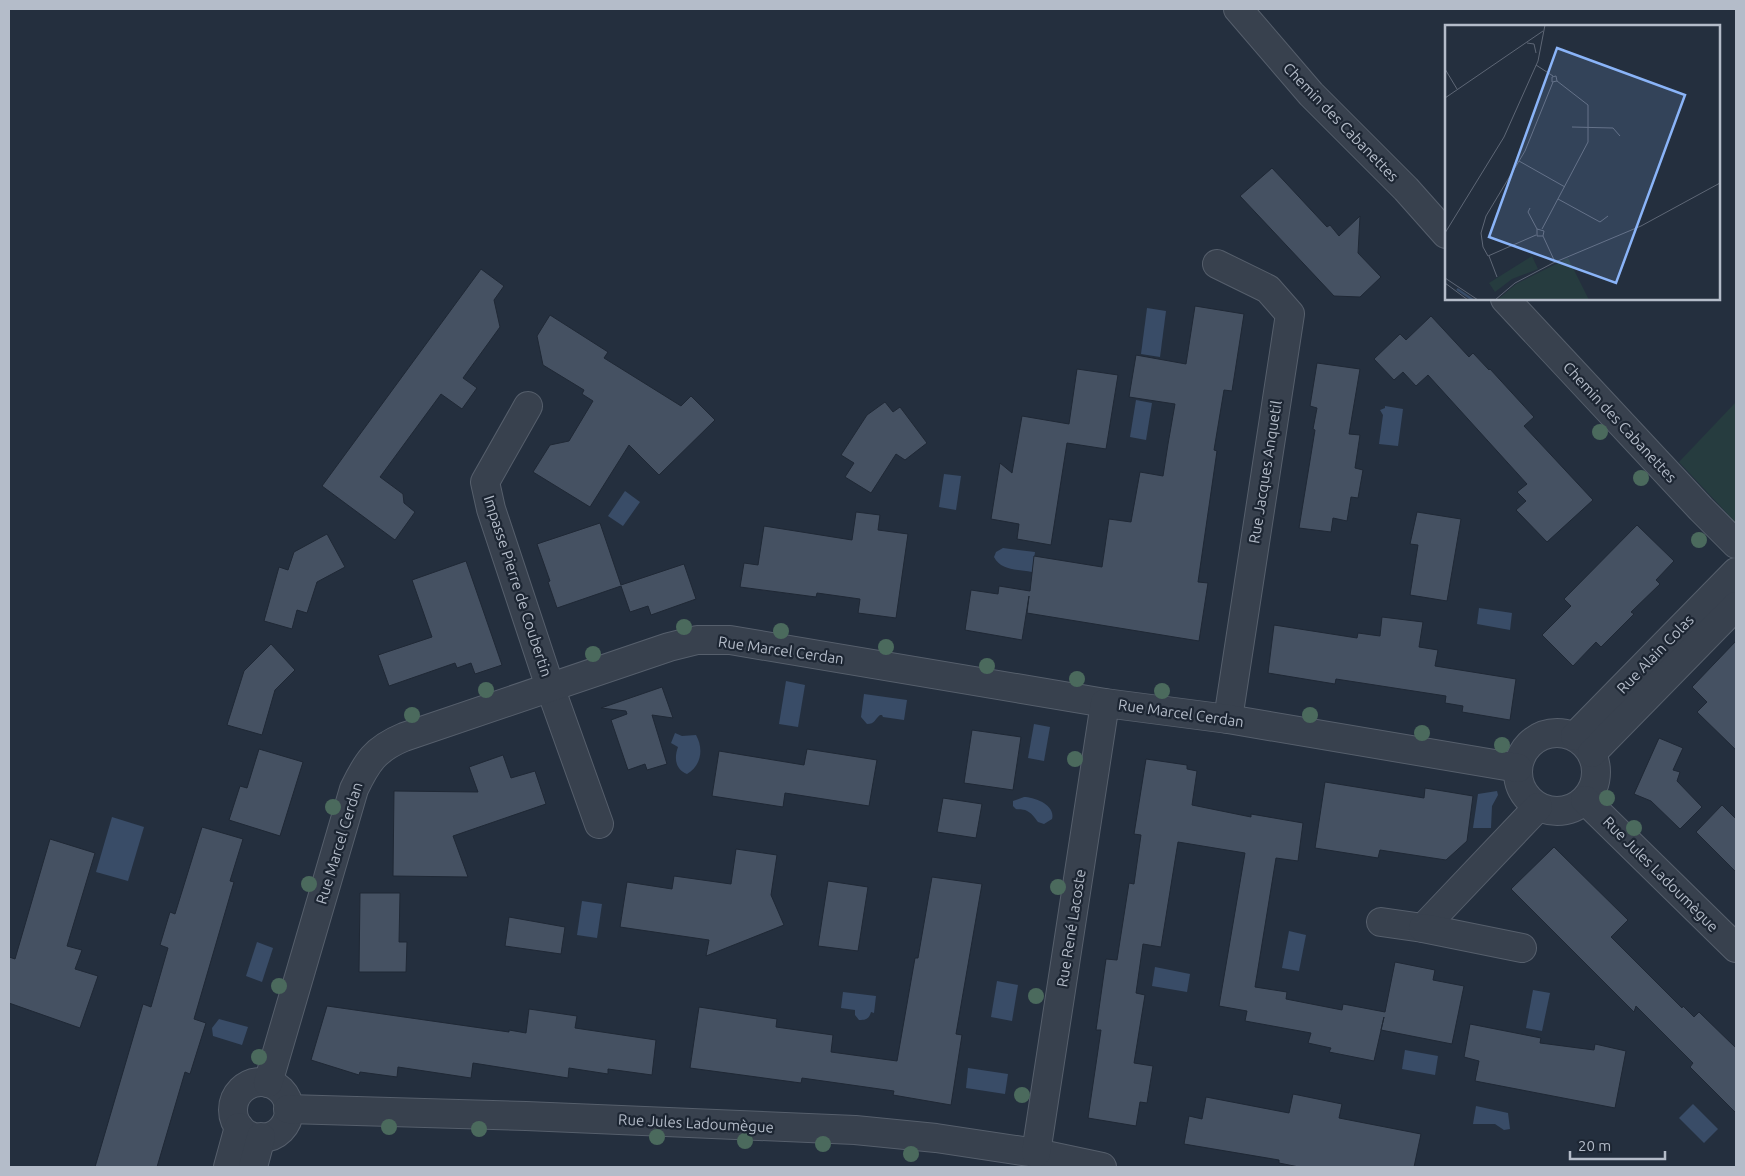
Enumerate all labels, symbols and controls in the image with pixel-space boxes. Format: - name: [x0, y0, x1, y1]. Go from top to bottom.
- inset map: [1445, 25, 1720, 300]
- street label: Chemin des Cabanettes: [1280, 59, 1402, 185]
- street label: Chemin des Cabanettes: [1560, 358, 1680, 486]
- street label: Rue Jacques Anquetil: [1245, 399, 1285, 545]
- street label: Impasse Pierre de Coubertin: [481, 493, 555, 679]
- street label: Rue Alain Colas: [1613, 611, 1697, 697]
- street label: Rue Marcel Cerdan: [717, 633, 845, 667]
- street label: Rue Marcel Cerdan: [1117, 696, 1245, 730]
- street label: Rue Marcel Cerdan: [312, 780, 366, 906]
- street label: Rue Jules Ladoumègue: [1600, 813, 1722, 935]
- street label: Rue René Lacoste: [1053, 868, 1089, 988]
- street label: Rue Jules Ladoumègue: [618, 1110, 774, 1136]
- scale bar: [1570, 1128, 1665, 1160]
- text: 20 m: [1578, 1137, 1611, 1154]

